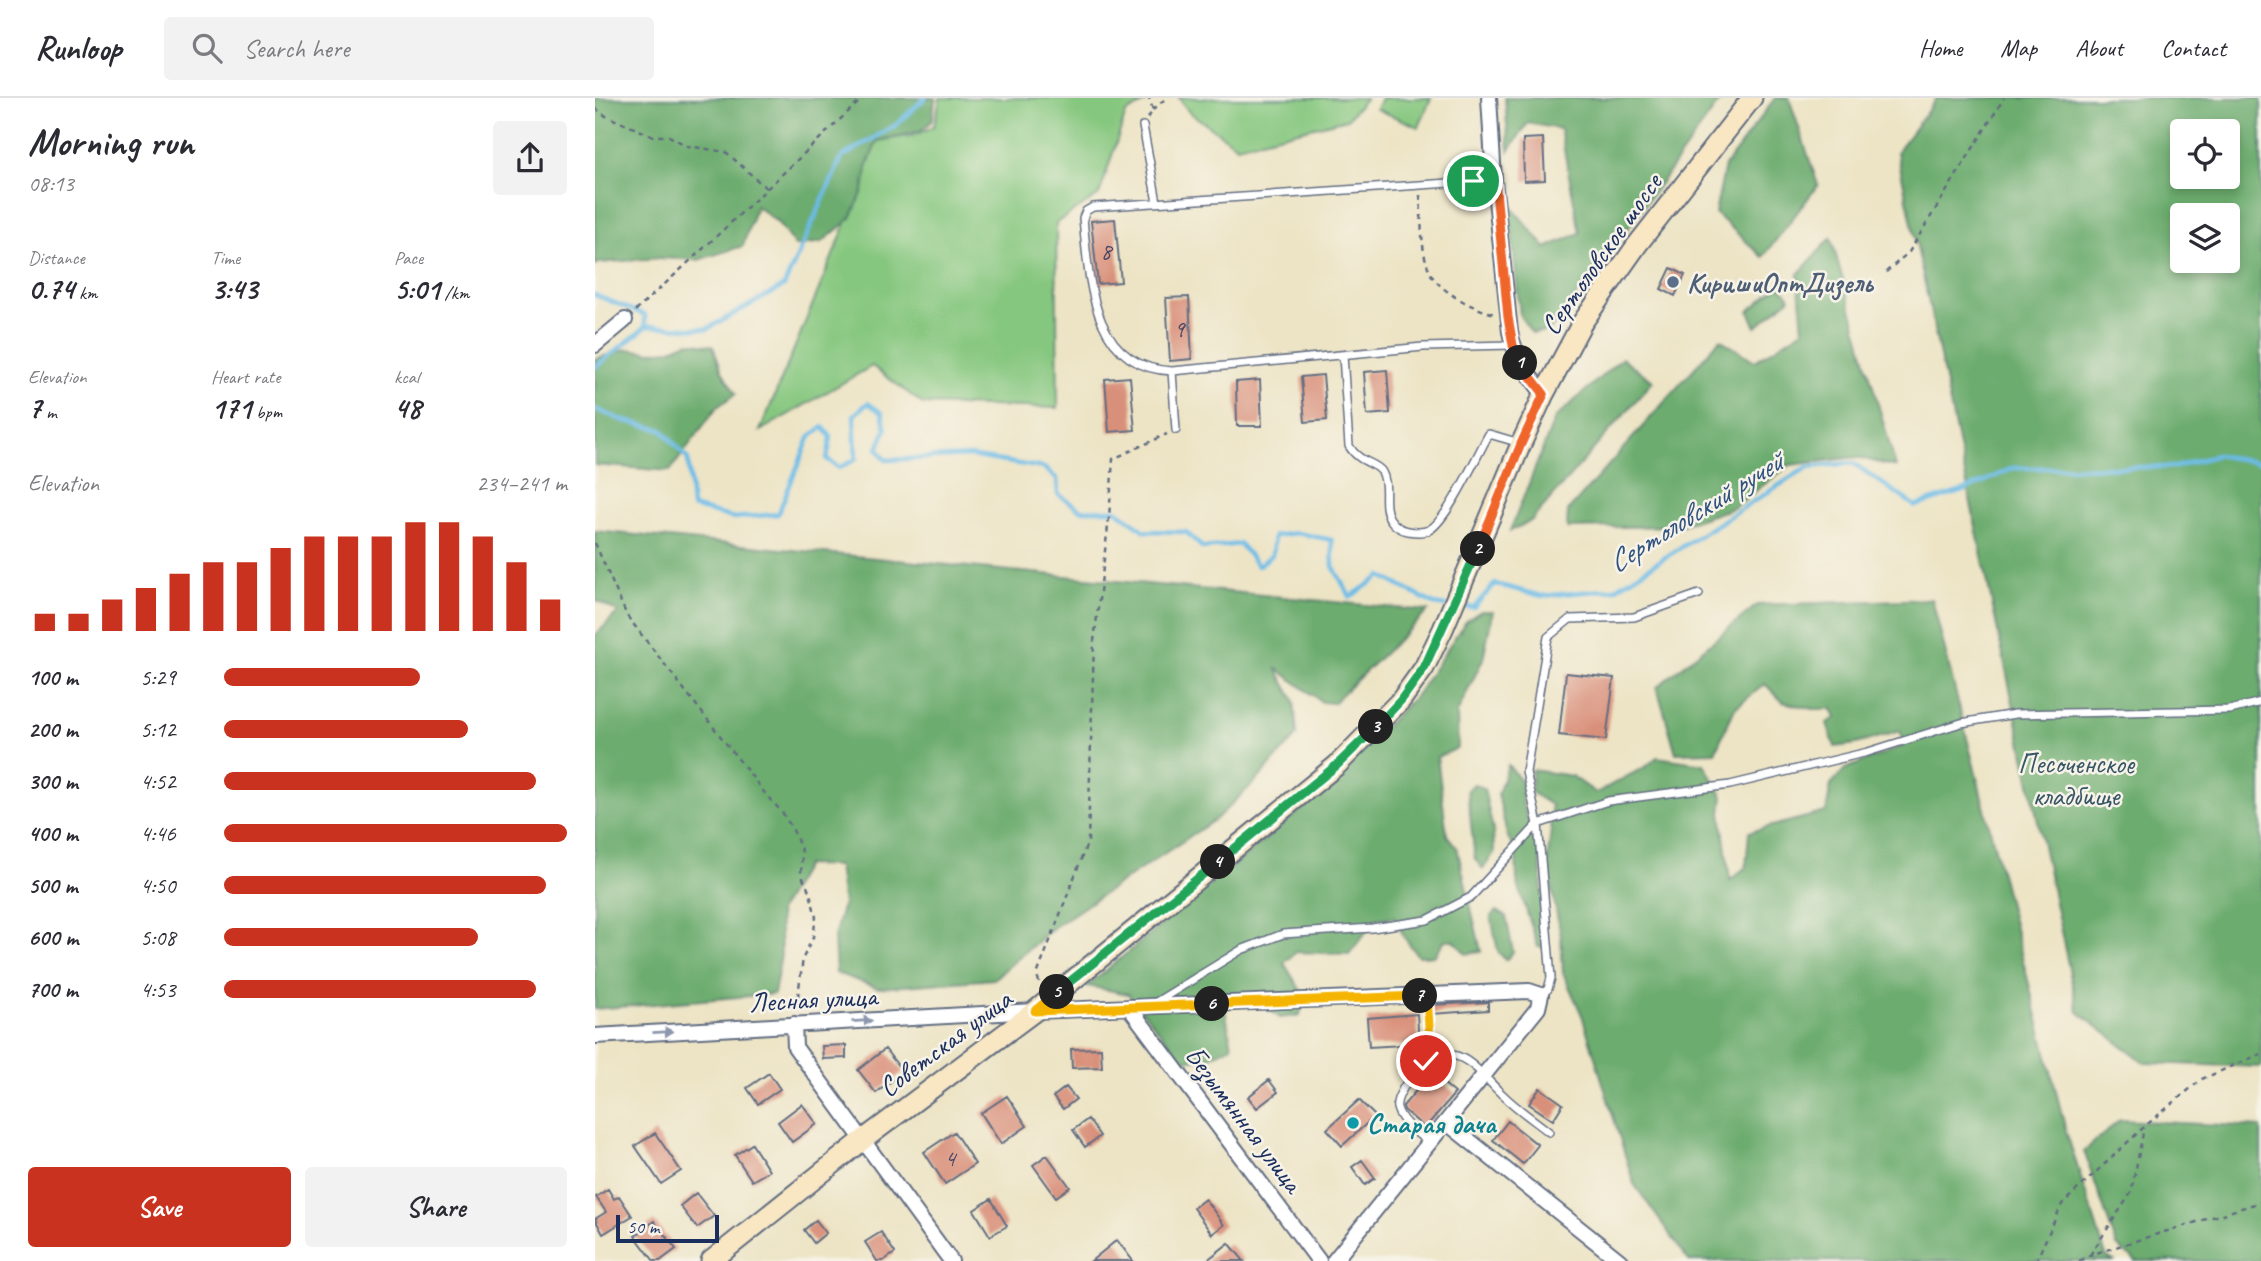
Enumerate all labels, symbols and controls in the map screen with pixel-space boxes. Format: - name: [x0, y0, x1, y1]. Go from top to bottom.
- search box: [164, 17, 654, 80]
- text: Runloop: [35, 27, 122, 69]
- icon: search: [188, 29, 226, 67]
- text: Search here: [244, 32, 349, 65]
- text: Home: [1919, 33, 1962, 63]
- text: Map: [2000, 33, 2037, 63]
- text: About: [2075, 33, 2123, 63]
- text: Contact: [2161, 33, 2226, 63]
- text: Morning run: [28, 119, 194, 166]
- map controls: [2170, 119, 2240, 273]
- button: locate: [2170, 119, 2240, 189]
- button: share: [493, 121, 567, 195]
- pin: [1443, 151, 1503, 211]
- icon: arrive: [1454, 162, 1492, 200]
- street label: Сертоловское шоссе: [1533, 165, 1670, 341]
- text: 08:13: [28, 169, 74, 198]
- button: layers: [2170, 203, 2240, 273]
- house number: 8: [1101, 236, 1114, 266]
- text: Distance: [28, 246, 85, 270]
- text: Time: [211, 246, 240, 270]
- text: Pace: [394, 246, 423, 270]
- place label: КиришиОптДизель: [1687, 265, 1875, 301]
- text: 0.74: [28, 270, 74, 308]
- text: 3:43: [211, 270, 257, 308]
- text: 5:01: [394, 270, 440, 308]
- marker: КиришиОптДизель: [1665, 274, 1681, 290]
- text: km: [74, 281, 98, 305]
- text: /km: [440, 281, 469, 305]
- house number: 9: [1174, 314, 1187, 344]
- pin: 1: [1503, 345, 1537, 380]
- text: 1: [1515, 350, 1524, 374]
- text: Elevation: [28, 365, 86, 389]
- text: Heart rate: [211, 365, 280, 389]
- text: kcal: [394, 365, 419, 389]
- text: 7: [28, 389, 41, 427]
- text: 171: [211, 389, 251, 427]
- text: 48: [394, 389, 421, 427]
- text: m: [41, 400, 57, 424]
- text: bpm: [251, 400, 282, 424]
- water label: Сертоловский ручей: [1600, 440, 1794, 581]
- text: Elevation: [28, 469, 99, 498]
- text: 234–241 m: [476, 469, 567, 498]
- pin: 2: [1461, 532, 1495, 566]
- text: 2: [1473, 536, 1482, 560]
- text: 100 m: [28, 663, 78, 692]
- text: 5:29: [140, 663, 176, 692]
- pin: 3: [1359, 710, 1393, 744]
- text: 3: [1371, 714, 1380, 738]
- text: 200 m: [28, 715, 78, 744]
- text: 5:12: [140, 715, 176, 744]
- park label: Песоченское кладбище: [2018, 746, 2136, 813]
- text: 300 m: [28, 767, 78, 796]
- text: 4:52: [140, 767, 176, 796]
- text: 400 m: [28, 819, 78, 848]
- text: 4:46: [140, 819, 176, 848]
- pin: 4: [1201, 844, 1235, 880]
- text: 4: [1213, 849, 1222, 873]
- text: 500 m: [28, 871, 77, 900]
- text: 4:50: [140, 871, 176, 900]
- text: 600 m: [28, 923, 78, 952]
- text: 5:08: [140, 923, 176, 952]
- pin: 5: [1039, 974, 1075, 1010]
- text: 700 m: [28, 975, 78, 1004]
- text: 4:53: [140, 975, 176, 1004]
- street label: Лесная улица: [748, 978, 880, 1020]
- pin: 7: [1403, 978, 1437, 1014]
- text: 5: [1052, 979, 1061, 1003]
- street label: Советская улица: [871, 980, 1020, 1105]
- text: 7: [1415, 983, 1424, 1007]
- pin: 6: [1195, 986, 1229, 1021]
- text: 6: [1207, 991, 1216, 1015]
- one-way arrow: [851, 1015, 873, 1026]
- one-way arrow: [652, 1026, 674, 1037]
- pin: [1396, 1031, 1456, 1091]
- street label: Безымянная улица: [1177, 1039, 1312, 1202]
- icon: check: [1407, 1042, 1445, 1080]
- place label: Старая дача: [1367, 1106, 1498, 1141]
- marker: Старая дача: [1345, 1115, 1361, 1131]
- house number: 4: [945, 1143, 958, 1173]
- button: Save: [28, 1167, 291, 1247]
- button: Share: [305, 1167, 567, 1247]
- scale bar: [616, 1212, 719, 1244]
- text: 50 m: [627, 1215, 659, 1239]

